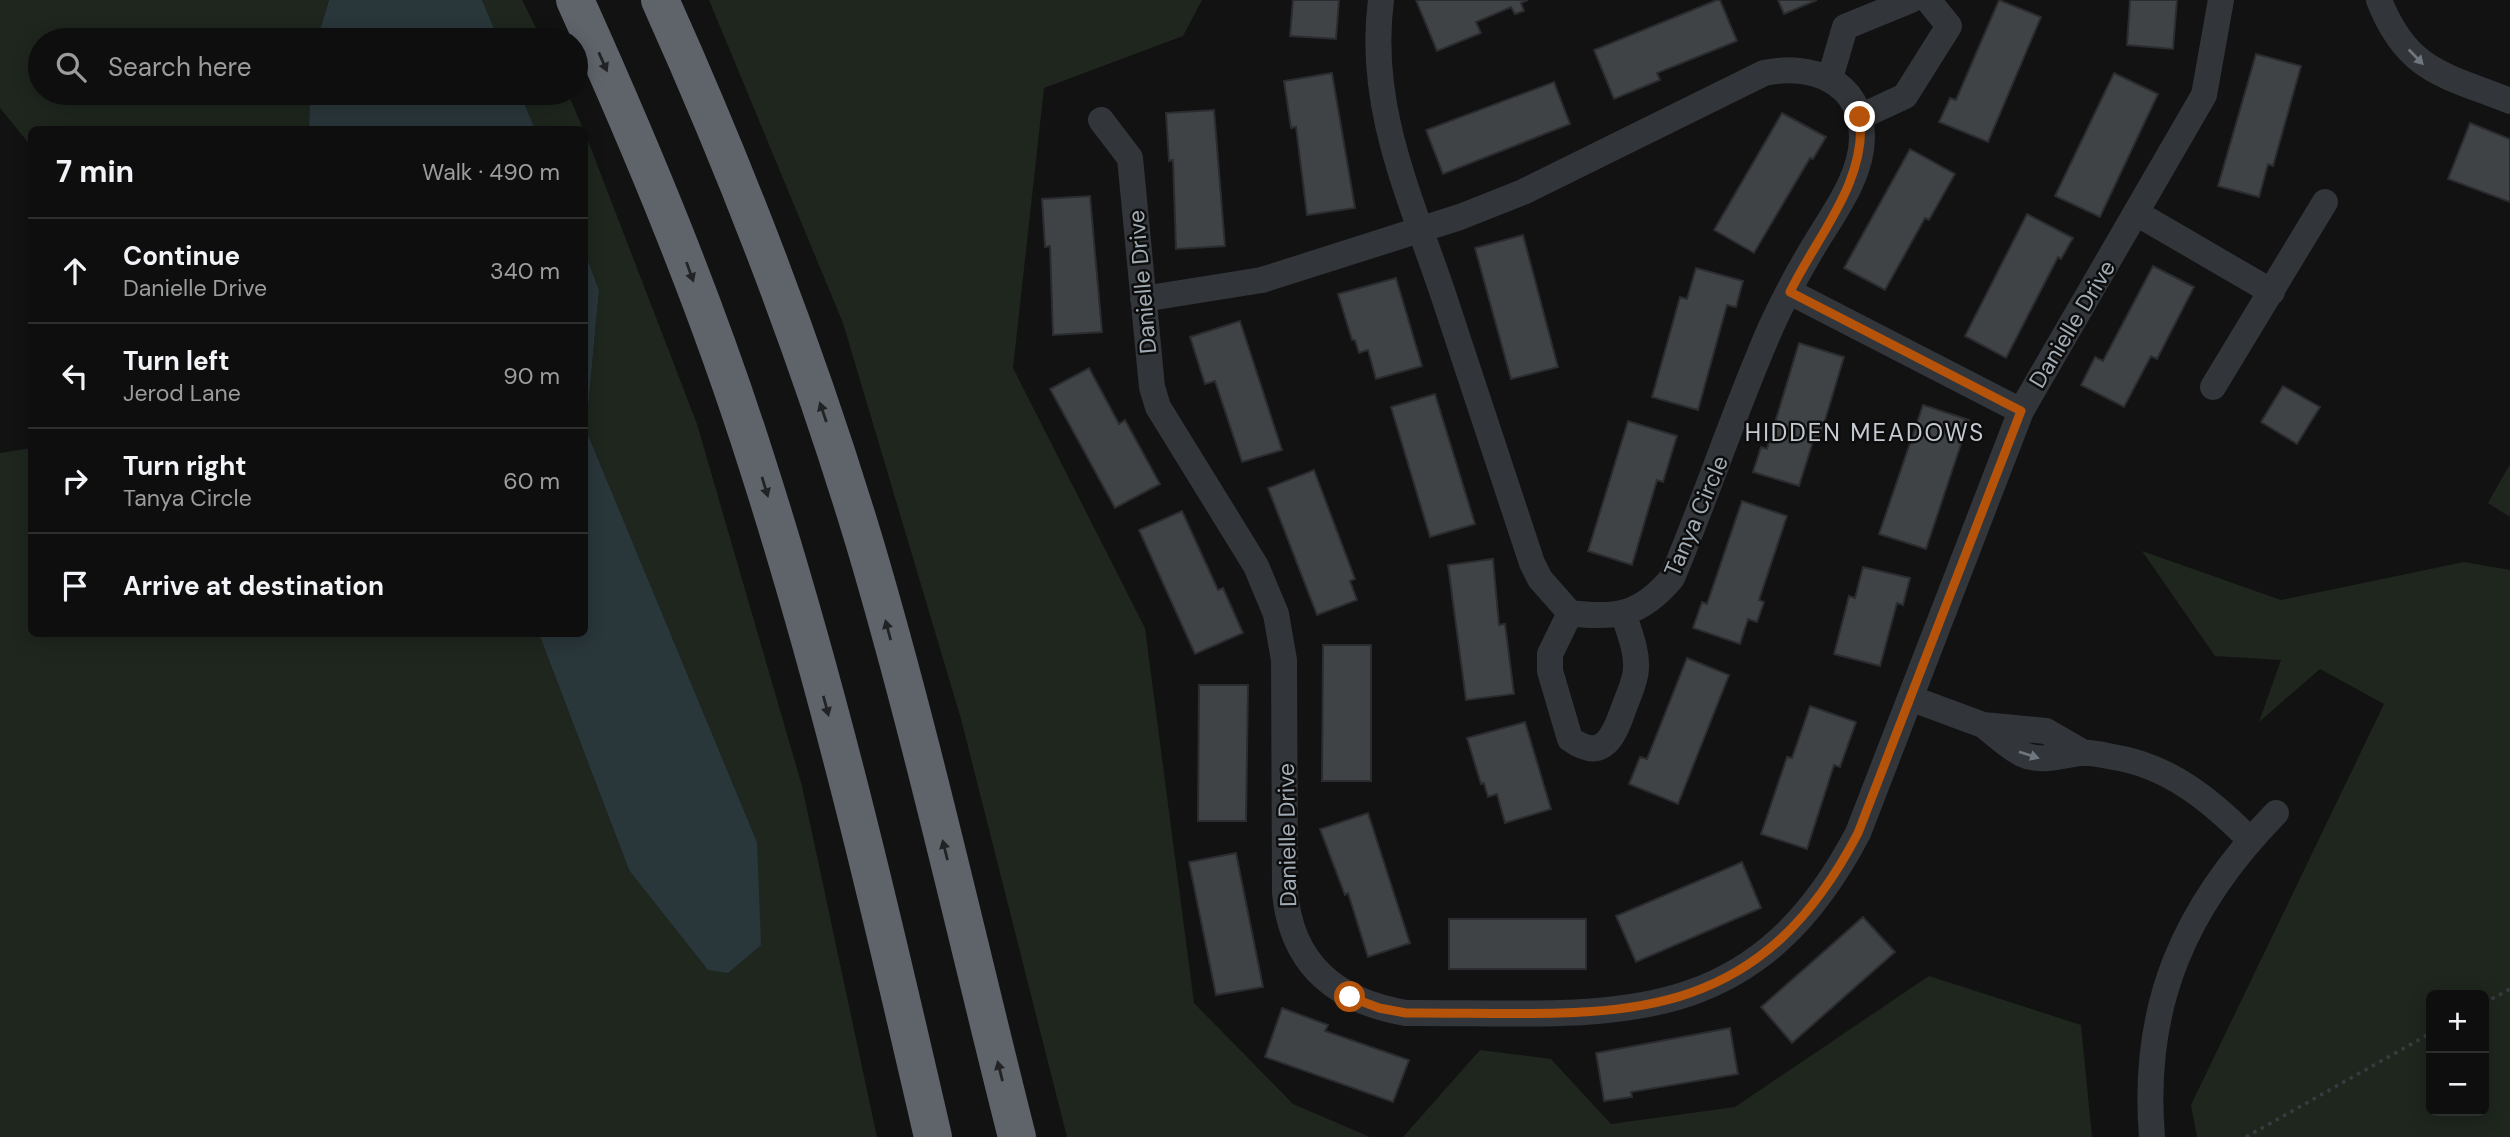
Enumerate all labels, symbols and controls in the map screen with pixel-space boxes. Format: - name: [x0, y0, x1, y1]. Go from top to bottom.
- search box: [28, 28, 588, 105]
- icon: search: [52, 48, 90, 86]
- one-way arrow: [2407, 48, 2423, 65]
- text: Search here: [108, 50, 251, 84]
- one-way arrow: [597, 52, 609, 72]
- route end: [1844, 101, 1875, 132]
- text: 7 min: [56, 152, 134, 191]
- text: Walk · 490 m: [422, 157, 560, 187]
- street label: Danielle Drive: [1121, 209, 1163, 355]
- text: Continue: [123, 239, 240, 273]
- icon: ahead: [56, 252, 94, 290]
- street label: Danielle Drive: [2022, 255, 2122, 393]
- text: 340 m: [490, 256, 560, 286]
- one-way arrow: [685, 262, 696, 283]
- text: Danielle Drive: [123, 273, 267, 303]
- text: Turn left: [123, 344, 230, 378]
- icon: left: [56, 357, 94, 395]
- text: 90 m: [503, 361, 560, 391]
- text: Jerod Lane: [123, 378, 241, 408]
- one-way arrow: [817, 401, 828, 422]
- district label: HIDDEN MEADOWS: [1745, 417, 1985, 448]
- text: Turn right: [123, 449, 247, 483]
- street label: Tanya Circle: [1657, 451, 1735, 581]
- icon: right: [56, 462, 94, 500]
- text: 60 m: [503, 466, 560, 496]
- one-way arrow: [760, 477, 771, 498]
- text: Tanya Circle: [123, 483, 252, 513]
- icon: arrive: [56, 567, 94, 605]
- text: Arrive at destination: [123, 569, 384, 603]
- one-way arrow: [882, 619, 893, 641]
- one-way arrow: [821, 695, 832, 717]
- one-way arrow: [2019, 750, 2040, 760]
- street label: Danielle Drive: [1271, 763, 1303, 907]
- one-way arrow: [939, 839, 950, 861]
- route start: [1334, 981, 1365, 1012]
- map controls: [2426, 990, 2489, 1116]
- button: +: [2426, 990, 2489, 1053]
- button: −: [2426, 1053, 2489, 1116]
- one-way arrow: [994, 1060, 1005, 1082]

